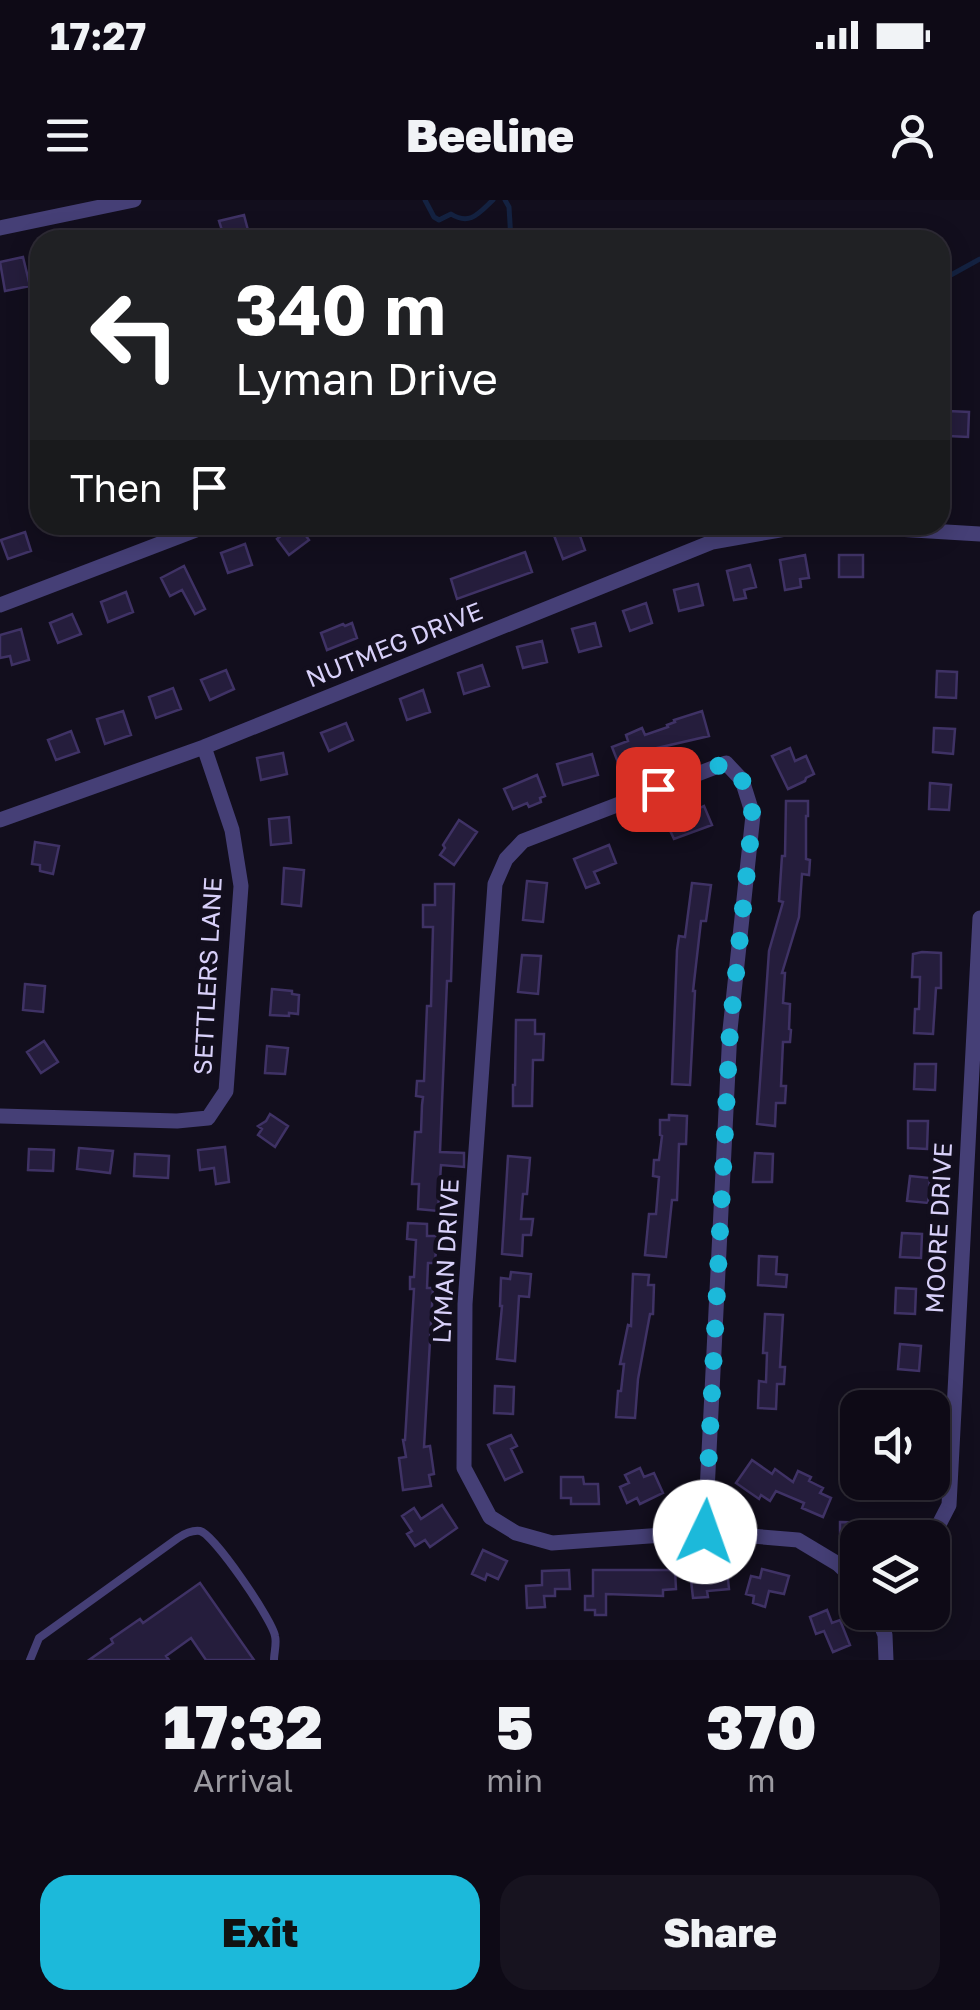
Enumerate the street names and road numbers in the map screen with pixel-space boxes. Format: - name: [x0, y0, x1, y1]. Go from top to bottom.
- street label: NUTMEG DRIVE: [301, 594, 487, 694]
- street label: SETTLERS LANE: [186, 876, 228, 1076]
- street label: MOORE DRIVE: [918, 1142, 958, 1314]
- street label: LYMAN DRIVE: [425, 1178, 465, 1344]

